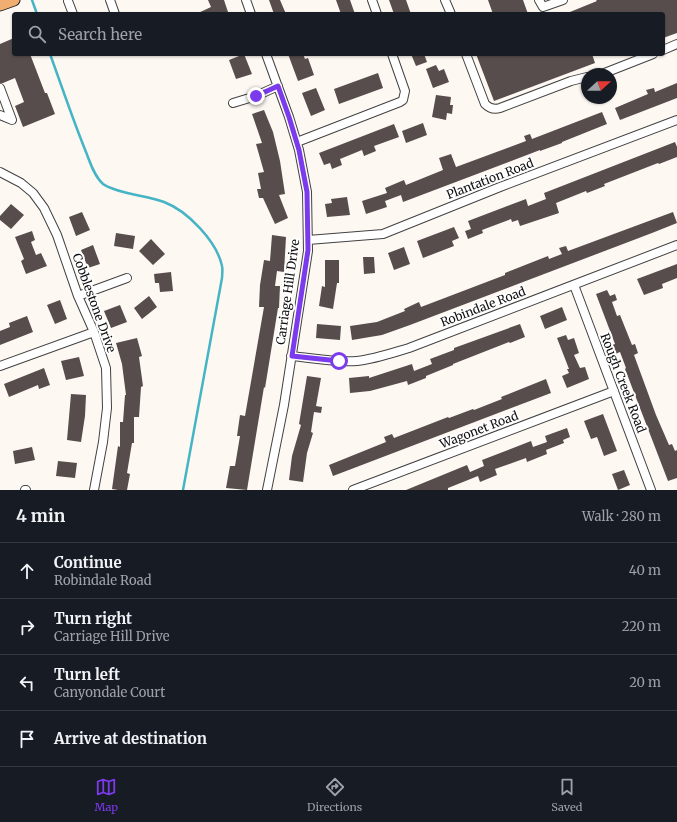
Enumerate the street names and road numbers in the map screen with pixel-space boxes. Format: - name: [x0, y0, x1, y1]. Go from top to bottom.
- street label: Plantation Road: [444, 155, 535, 202]
- street label: Carriage Hill Drive: [273, 238, 302, 346]
- street label: Cobblestone Drive: [70, 251, 119, 355]
- street label: Robindale Road: [438, 283, 528, 330]
- street label: Rough Creek Road: [598, 331, 649, 435]
- street label: Wagonet Road: [436, 408, 520, 452]

